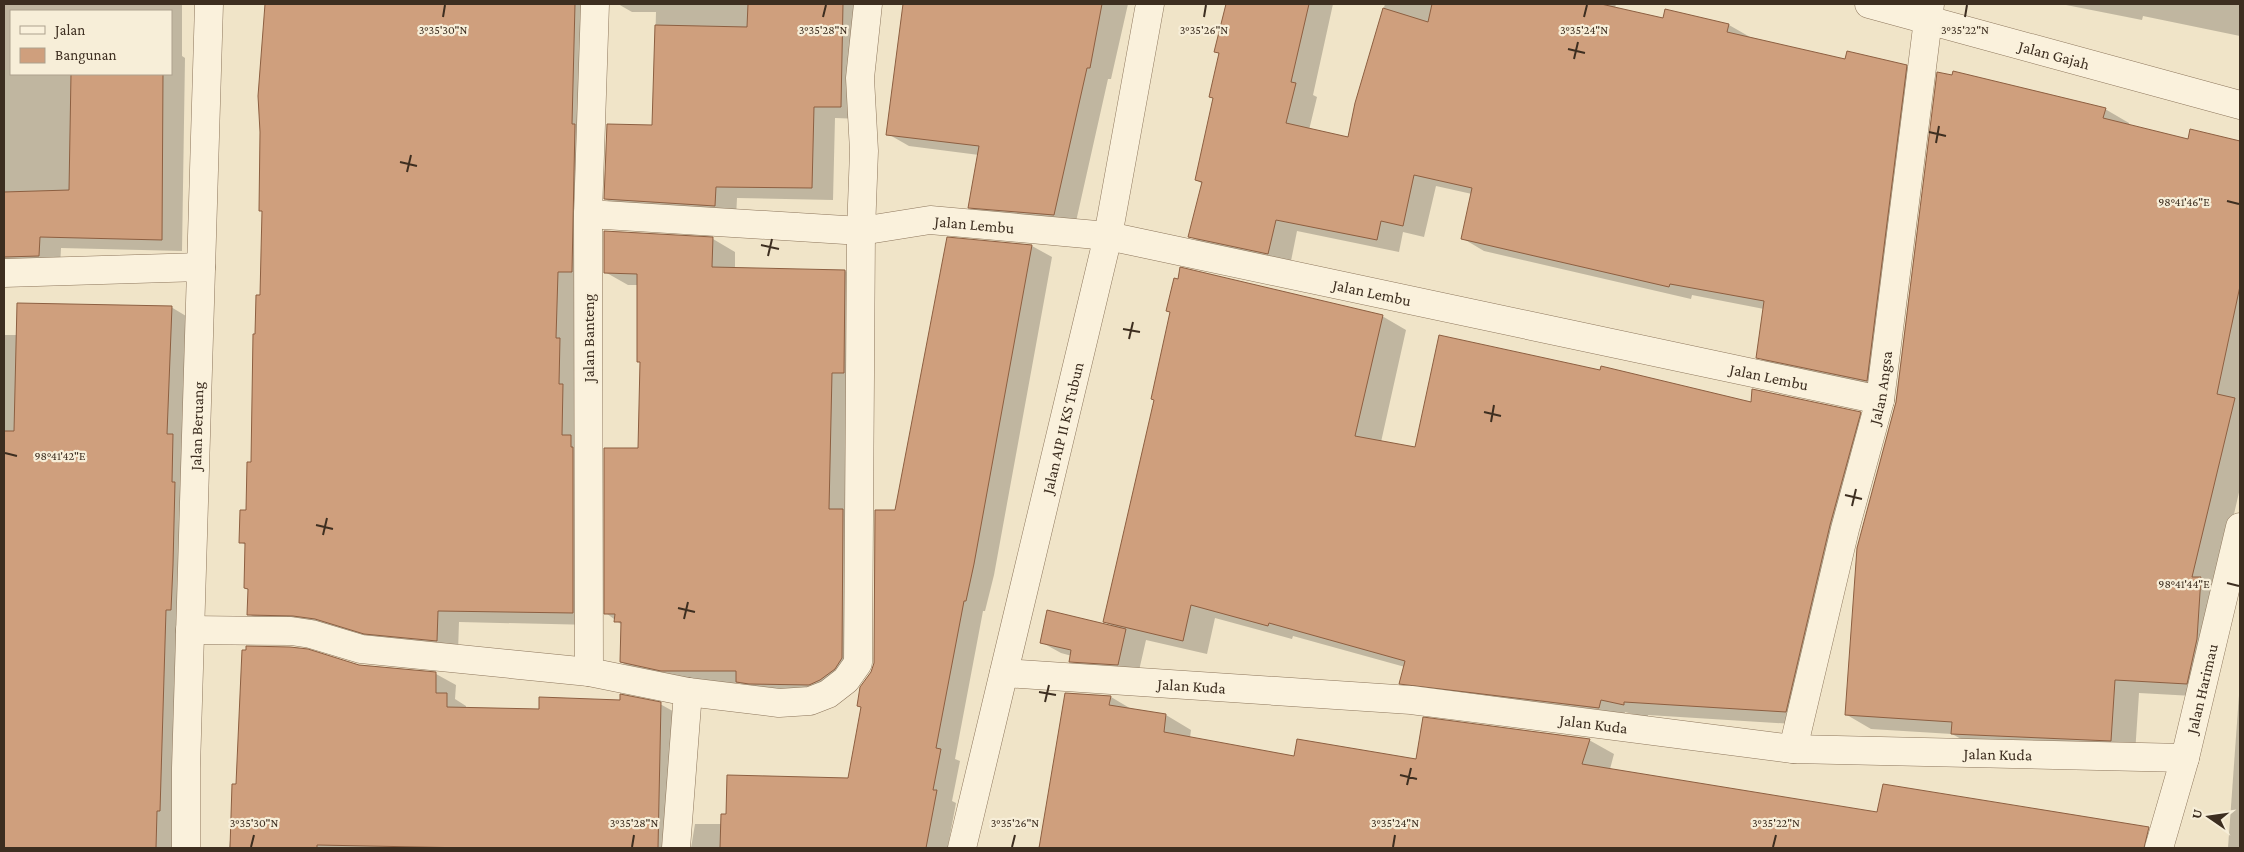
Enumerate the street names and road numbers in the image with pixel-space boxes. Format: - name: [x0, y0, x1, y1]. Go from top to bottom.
- street label: Jalan Gajah: [2015, 37, 2092, 73]
- street label: Jalan Lembu: [932, 212, 1015, 237]
- street label: Jalan Lembu: [1329, 276, 1413, 309]
- street label: Jalan Banteng: [580, 293, 598, 384]
- street label: Jalan Angsa: [1865, 349, 1895, 429]
- street label: Jalan AIP II KS Tubun: [1038, 360, 1087, 498]
- street label: Jalan Lembu: [1726, 360, 1810, 394]
- street label: Jalan Beruang: [187, 381, 208, 473]
- street label: Jalan Harimau: [2183, 642, 2221, 738]
- street label: Jalan Kuda: [1155, 675, 1227, 697]
- street label: Jalan Kuda: [1556, 711, 1629, 737]
- street label: Jalan Kuda: [1961, 745, 2033, 764]

